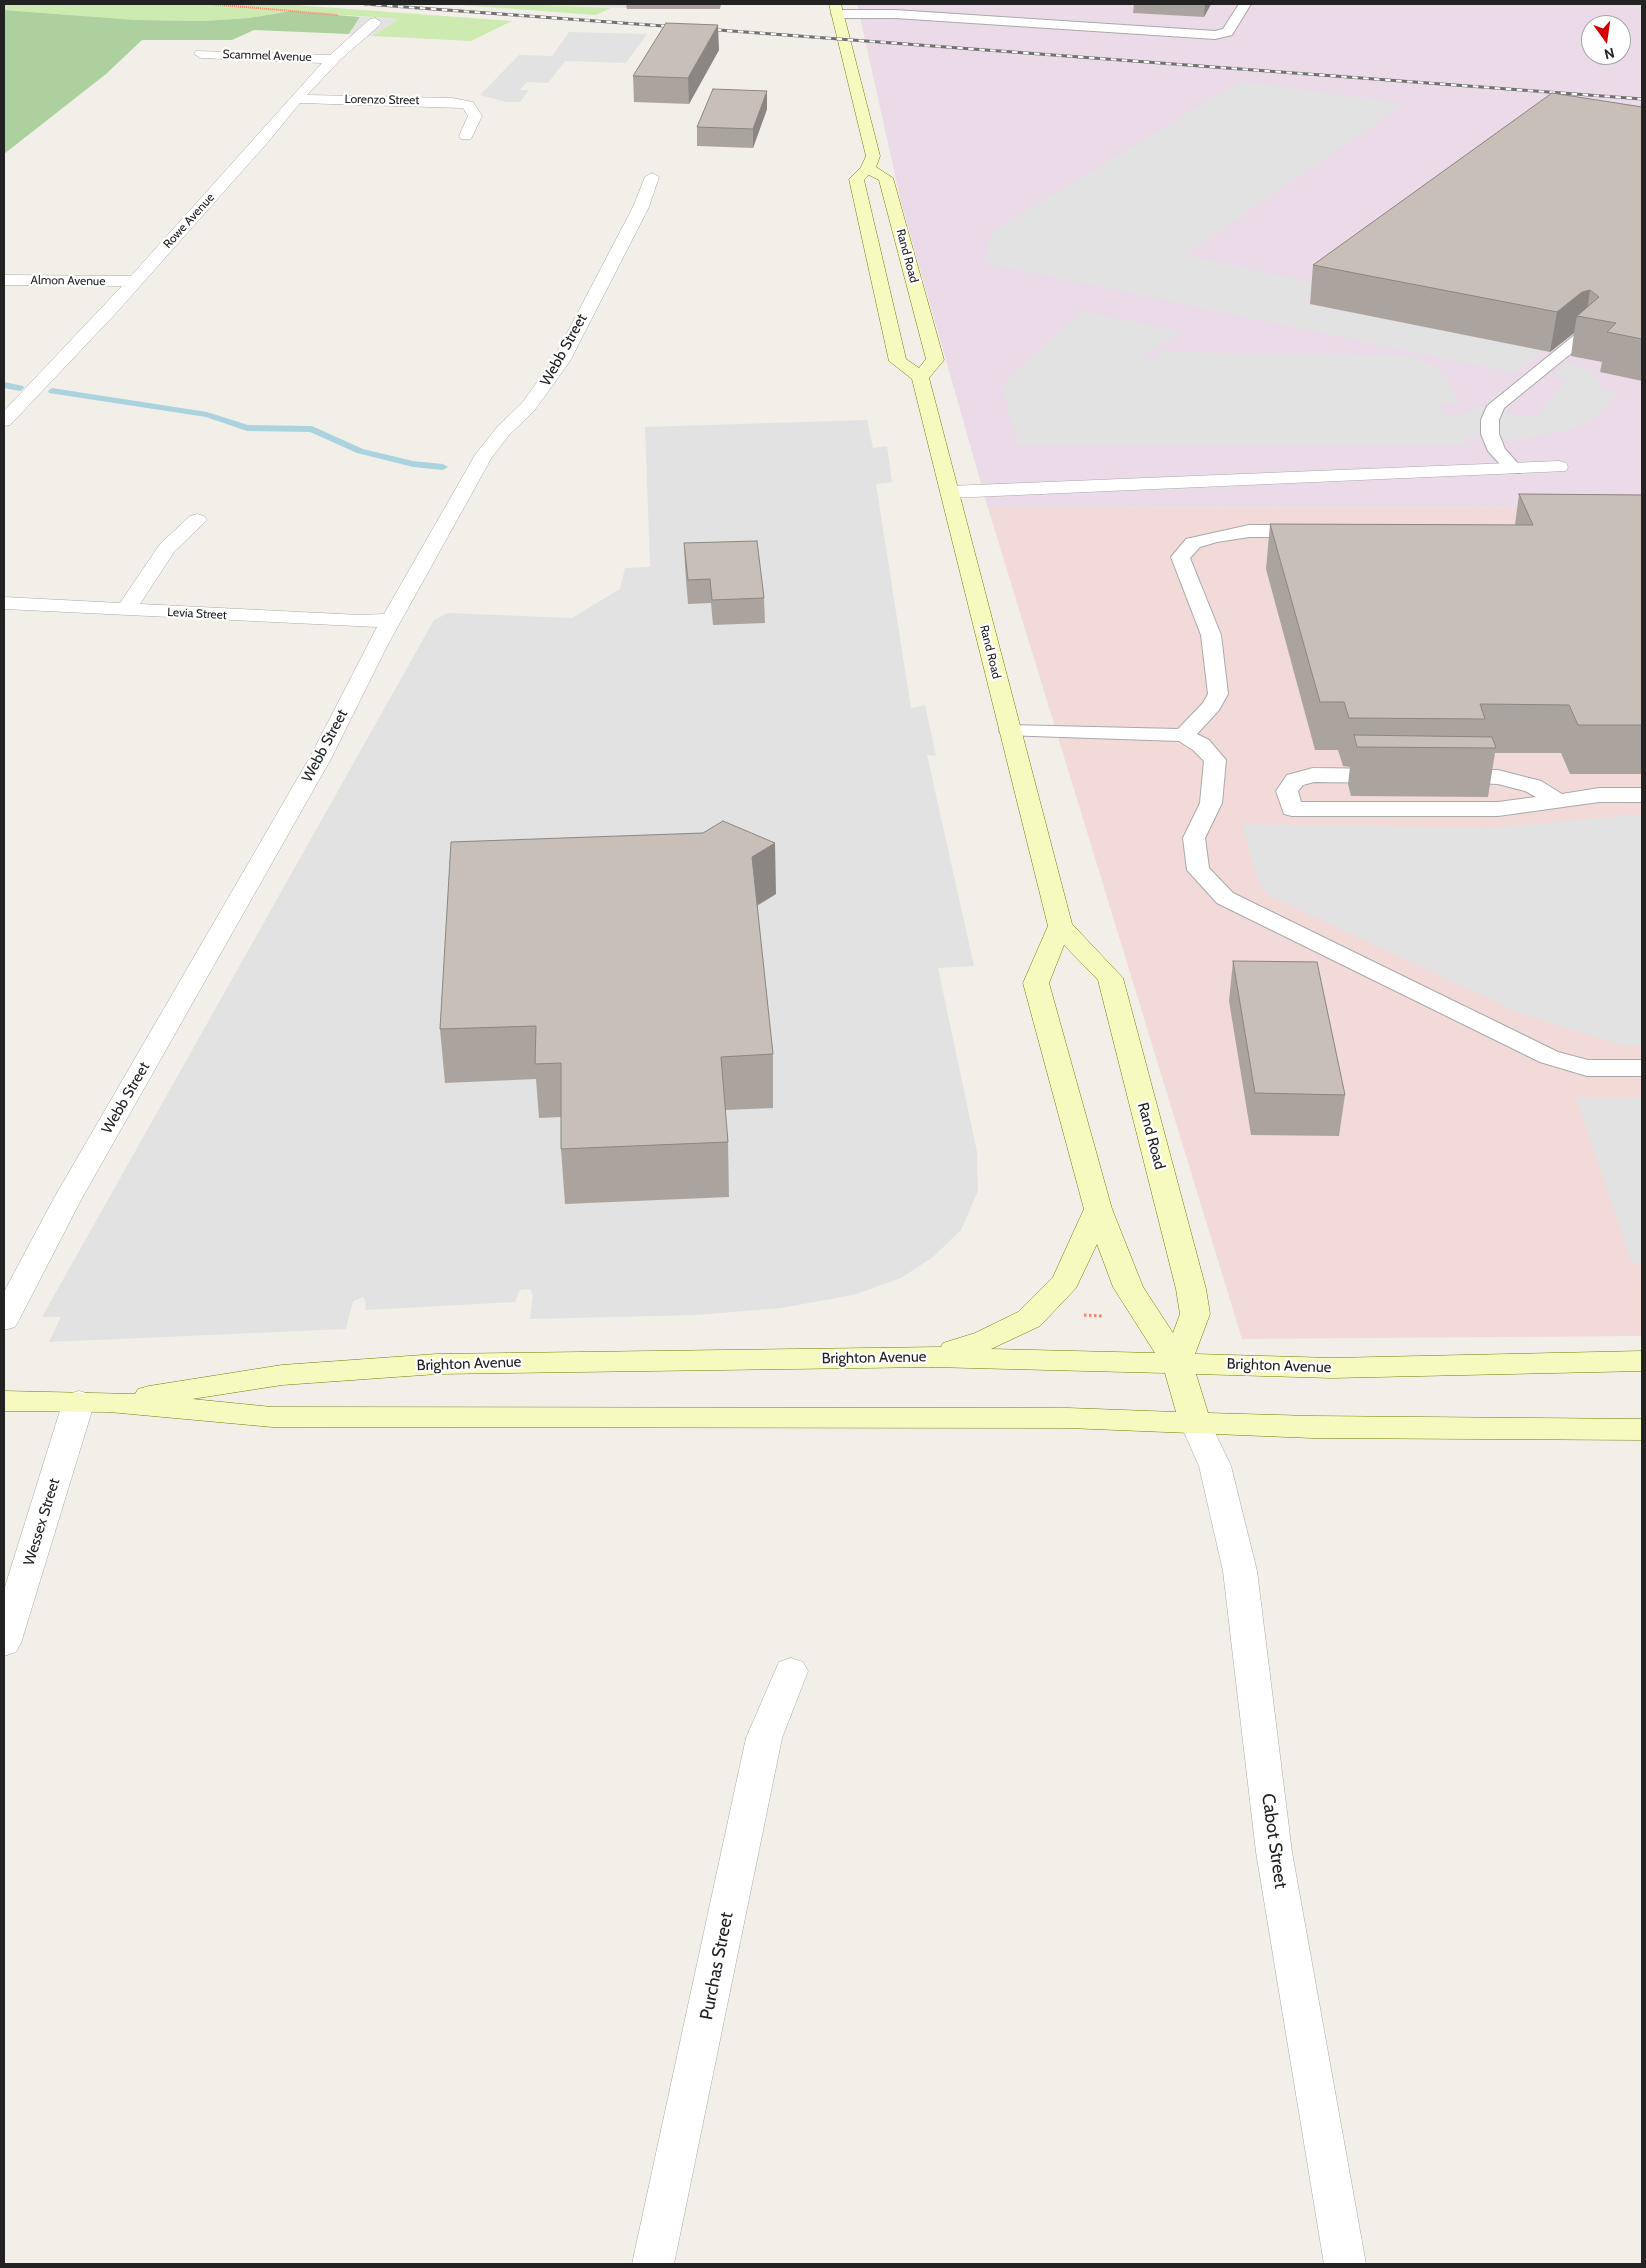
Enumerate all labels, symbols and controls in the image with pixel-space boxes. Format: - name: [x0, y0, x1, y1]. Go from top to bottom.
- north arrow: [1581, 15, 1631, 65]
- text: N: [1602, 44, 1616, 64]
- street label: Scammel Avenue: [222, 47, 312, 65]
- street label: Lorenzo Street: [345, 92, 419, 108]
- street label: Rowe Avenue: [161, 191, 217, 251]
- street label: Rand Road: [893, 228, 921, 284]
- street label: Almon Avenue: [31, 273, 105, 289]
- street label: Webb Street: [537, 311, 591, 389]
- street label: Levia Street: [167, 605, 227, 623]
- street label: Rand Road: [976, 624, 1004, 680]
- street label: Webb Street: [298, 707, 352, 785]
- street label: Webb Street: [98, 1059, 154, 1137]
- street label: Rand Road: [1133, 1100, 1169, 1172]
- street label: Brighton Avenue: [821, 1348, 927, 1368]
- street label: Brighton Avenue: [416, 1353, 522, 1375]
- street label: Brighton Avenue: [1226, 1355, 1332, 1377]
- street label: Wessex Street: [20, 1476, 64, 1568]
- street label: Cabot Street: [1257, 1792, 1291, 1890]
- street label: Purchas Street: [696, 1910, 738, 2022]

